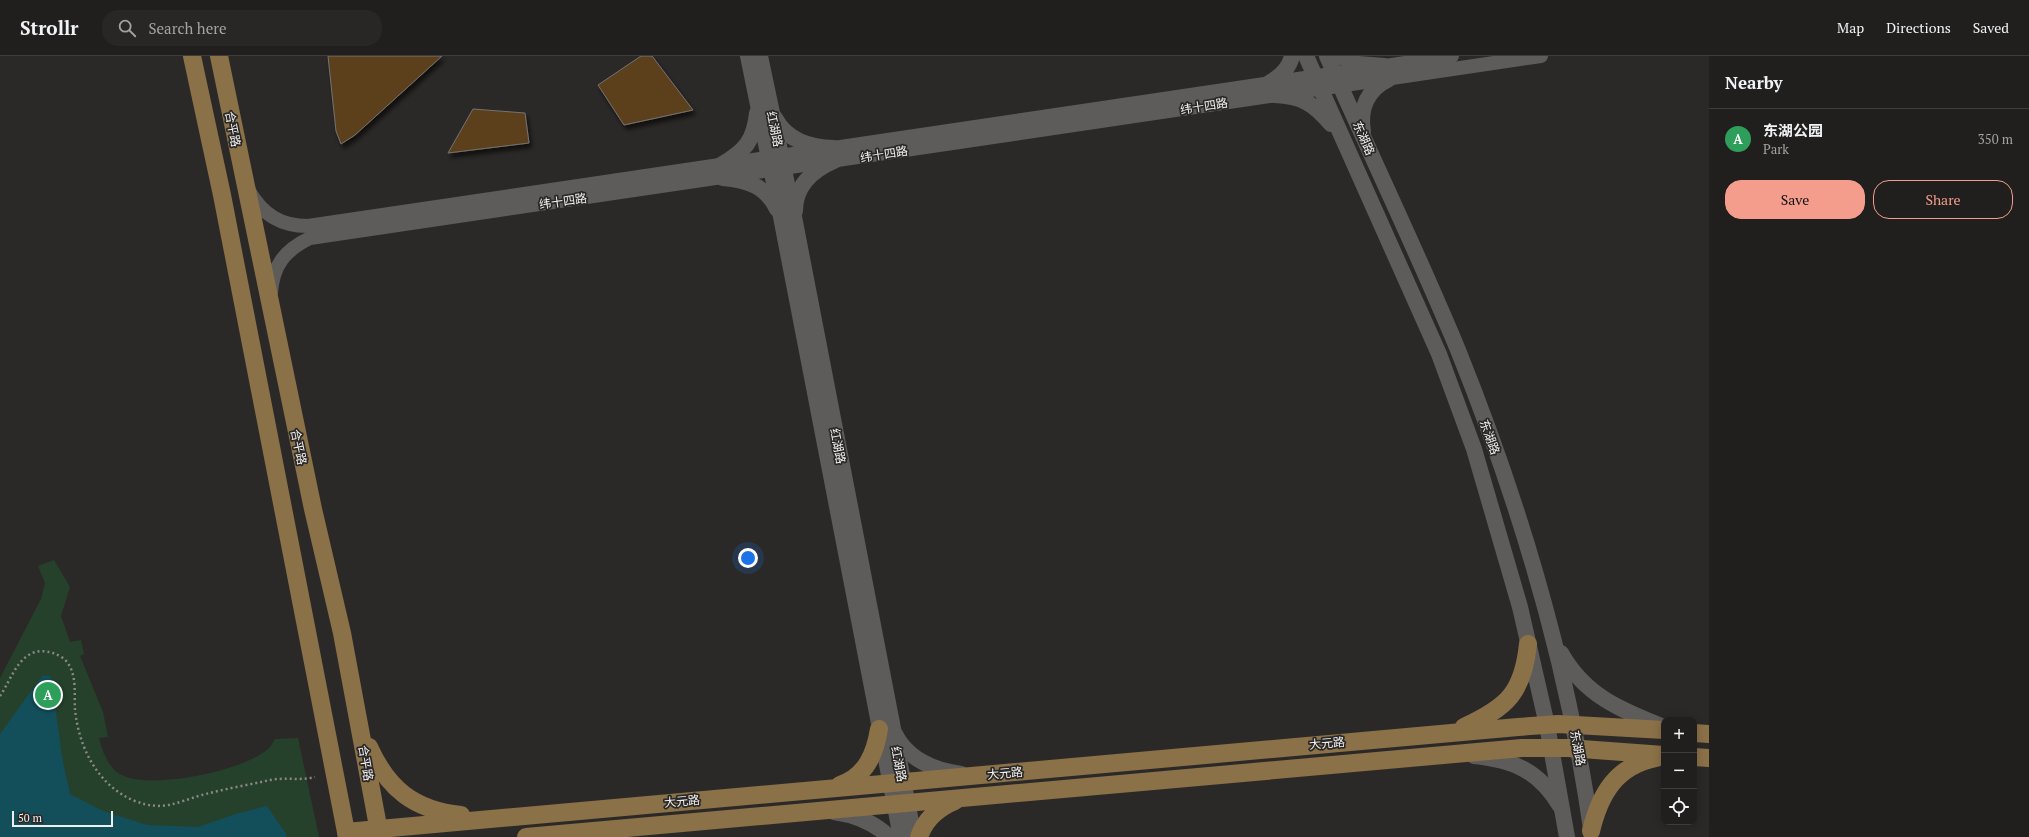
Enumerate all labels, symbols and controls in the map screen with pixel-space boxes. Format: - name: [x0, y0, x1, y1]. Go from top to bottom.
- search box: [102, 10, 382, 46]
- text: Strollr: [20, 15, 78, 40]
- icon: search: [116, 17, 138, 39]
- text: Search here: [148, 18, 226, 38]
- text: Map: [1837, 18, 1864, 37]
- text: Directions: [1886, 18, 1951, 37]
- text: Saved: [1973, 18, 2009, 37]
- text: Nearby: [1725, 71, 1783, 94]
- street label: 纬十四路: [1179, 95, 1229, 117]
- street label: 合平路: [222, 110, 244, 148]
- street label: 红湖路: [764, 110, 786, 148]
- street label: 东湖路: [1350, 118, 1378, 158]
- text: 东湖公园: [1763, 120, 1823, 140]
- text: A: [1733, 130, 1743, 148]
- text: 350 m: [1978, 130, 2013, 148]
- text: Park: [1763, 140, 1789, 158]
- street label: 纬十四路: [859, 143, 909, 165]
- button: Save: [1725, 180, 1865, 219]
- button: Share: [1873, 180, 2013, 219]
- street label: 纬十四路: [538, 190, 588, 212]
- street label: 东湖路: [1477, 418, 1503, 456]
- street label: 红湖路: [827, 427, 849, 465]
- street label: 合平路: [288, 428, 310, 466]
- your location: [738, 548, 758, 568]
- pin: A: [35, 680, 61, 710]
- map controls: [1661, 717, 1697, 825]
- button: +: [1661, 717, 1697, 753]
- street label: 东湖路: [1567, 729, 1589, 767]
- street label: 大元路: [1308, 734, 1346, 752]
- street label: 合平路: [355, 744, 377, 782]
- street label: 红湖路: [888, 745, 910, 783]
- button: −: [1661, 753, 1697, 789]
- street label: 大元路: [986, 764, 1024, 782]
- button: locate: [1661, 789, 1697, 825]
- street label: 大元路: [663, 792, 701, 810]
- scale bar: [12, 809, 113, 828]
- text: 50 m: [18, 811, 42, 825]

